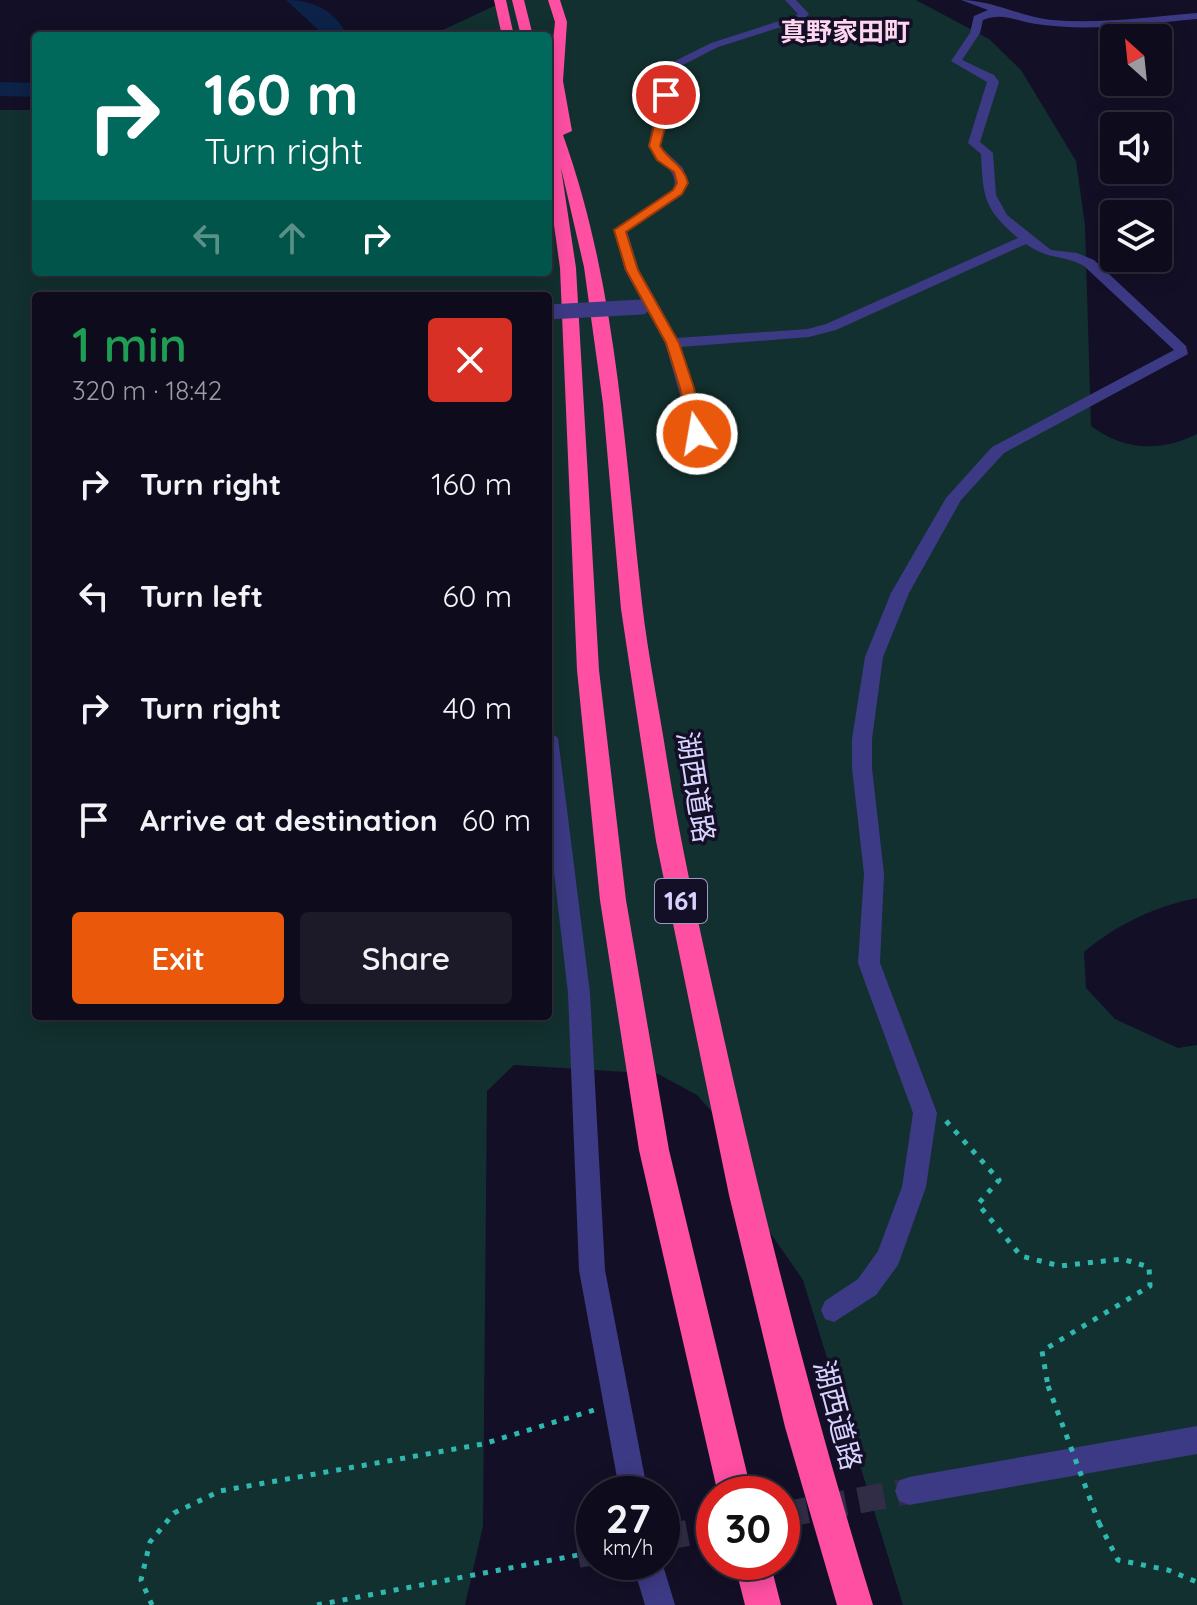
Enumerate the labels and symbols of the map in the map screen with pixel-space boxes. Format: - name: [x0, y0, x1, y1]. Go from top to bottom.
- district label: 真野家田町: [780, 15, 910, 48]
- north arrow: [1100, 24, 1172, 96]
- pin: [632, 61, 700, 129]
- position arrow: [655, 392, 739, 476]
- street label: 湖西道路: [670, 729, 723, 845]
- road number: 161: [655, 879, 707, 923]
- street label: 湖西道路: [807, 1356, 870, 1473]
- speed limit sign: 30: [696, 1476, 800, 1580]

